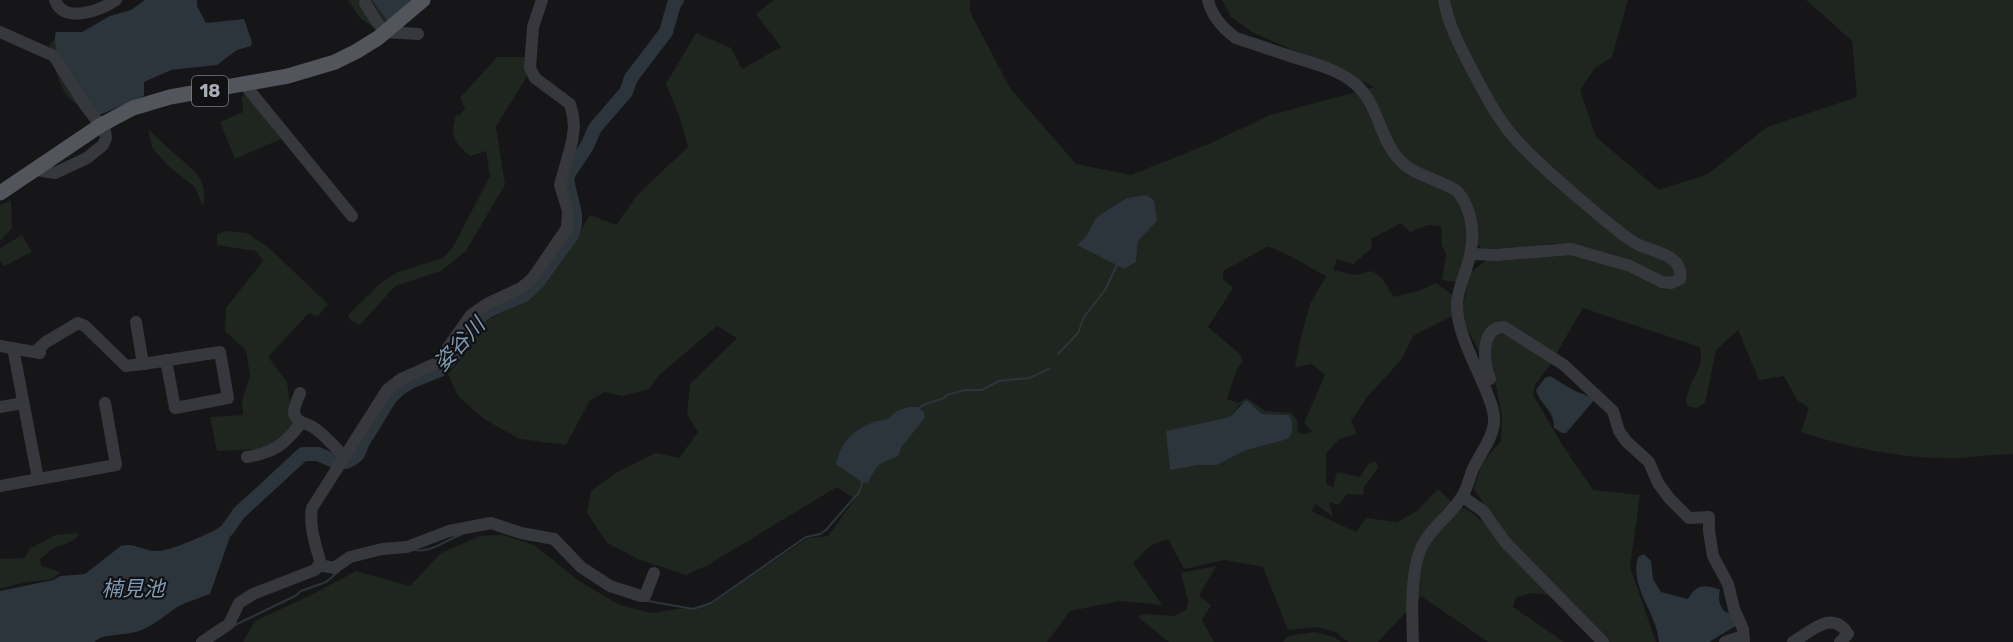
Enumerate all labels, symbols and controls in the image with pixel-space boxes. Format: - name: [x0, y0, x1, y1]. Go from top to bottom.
- road number: 18: [192, 76, 228, 106]
- water label: 姿谷川: [428, 311, 491, 376]
- water label: 楠見池: [102, 576, 166, 601]

